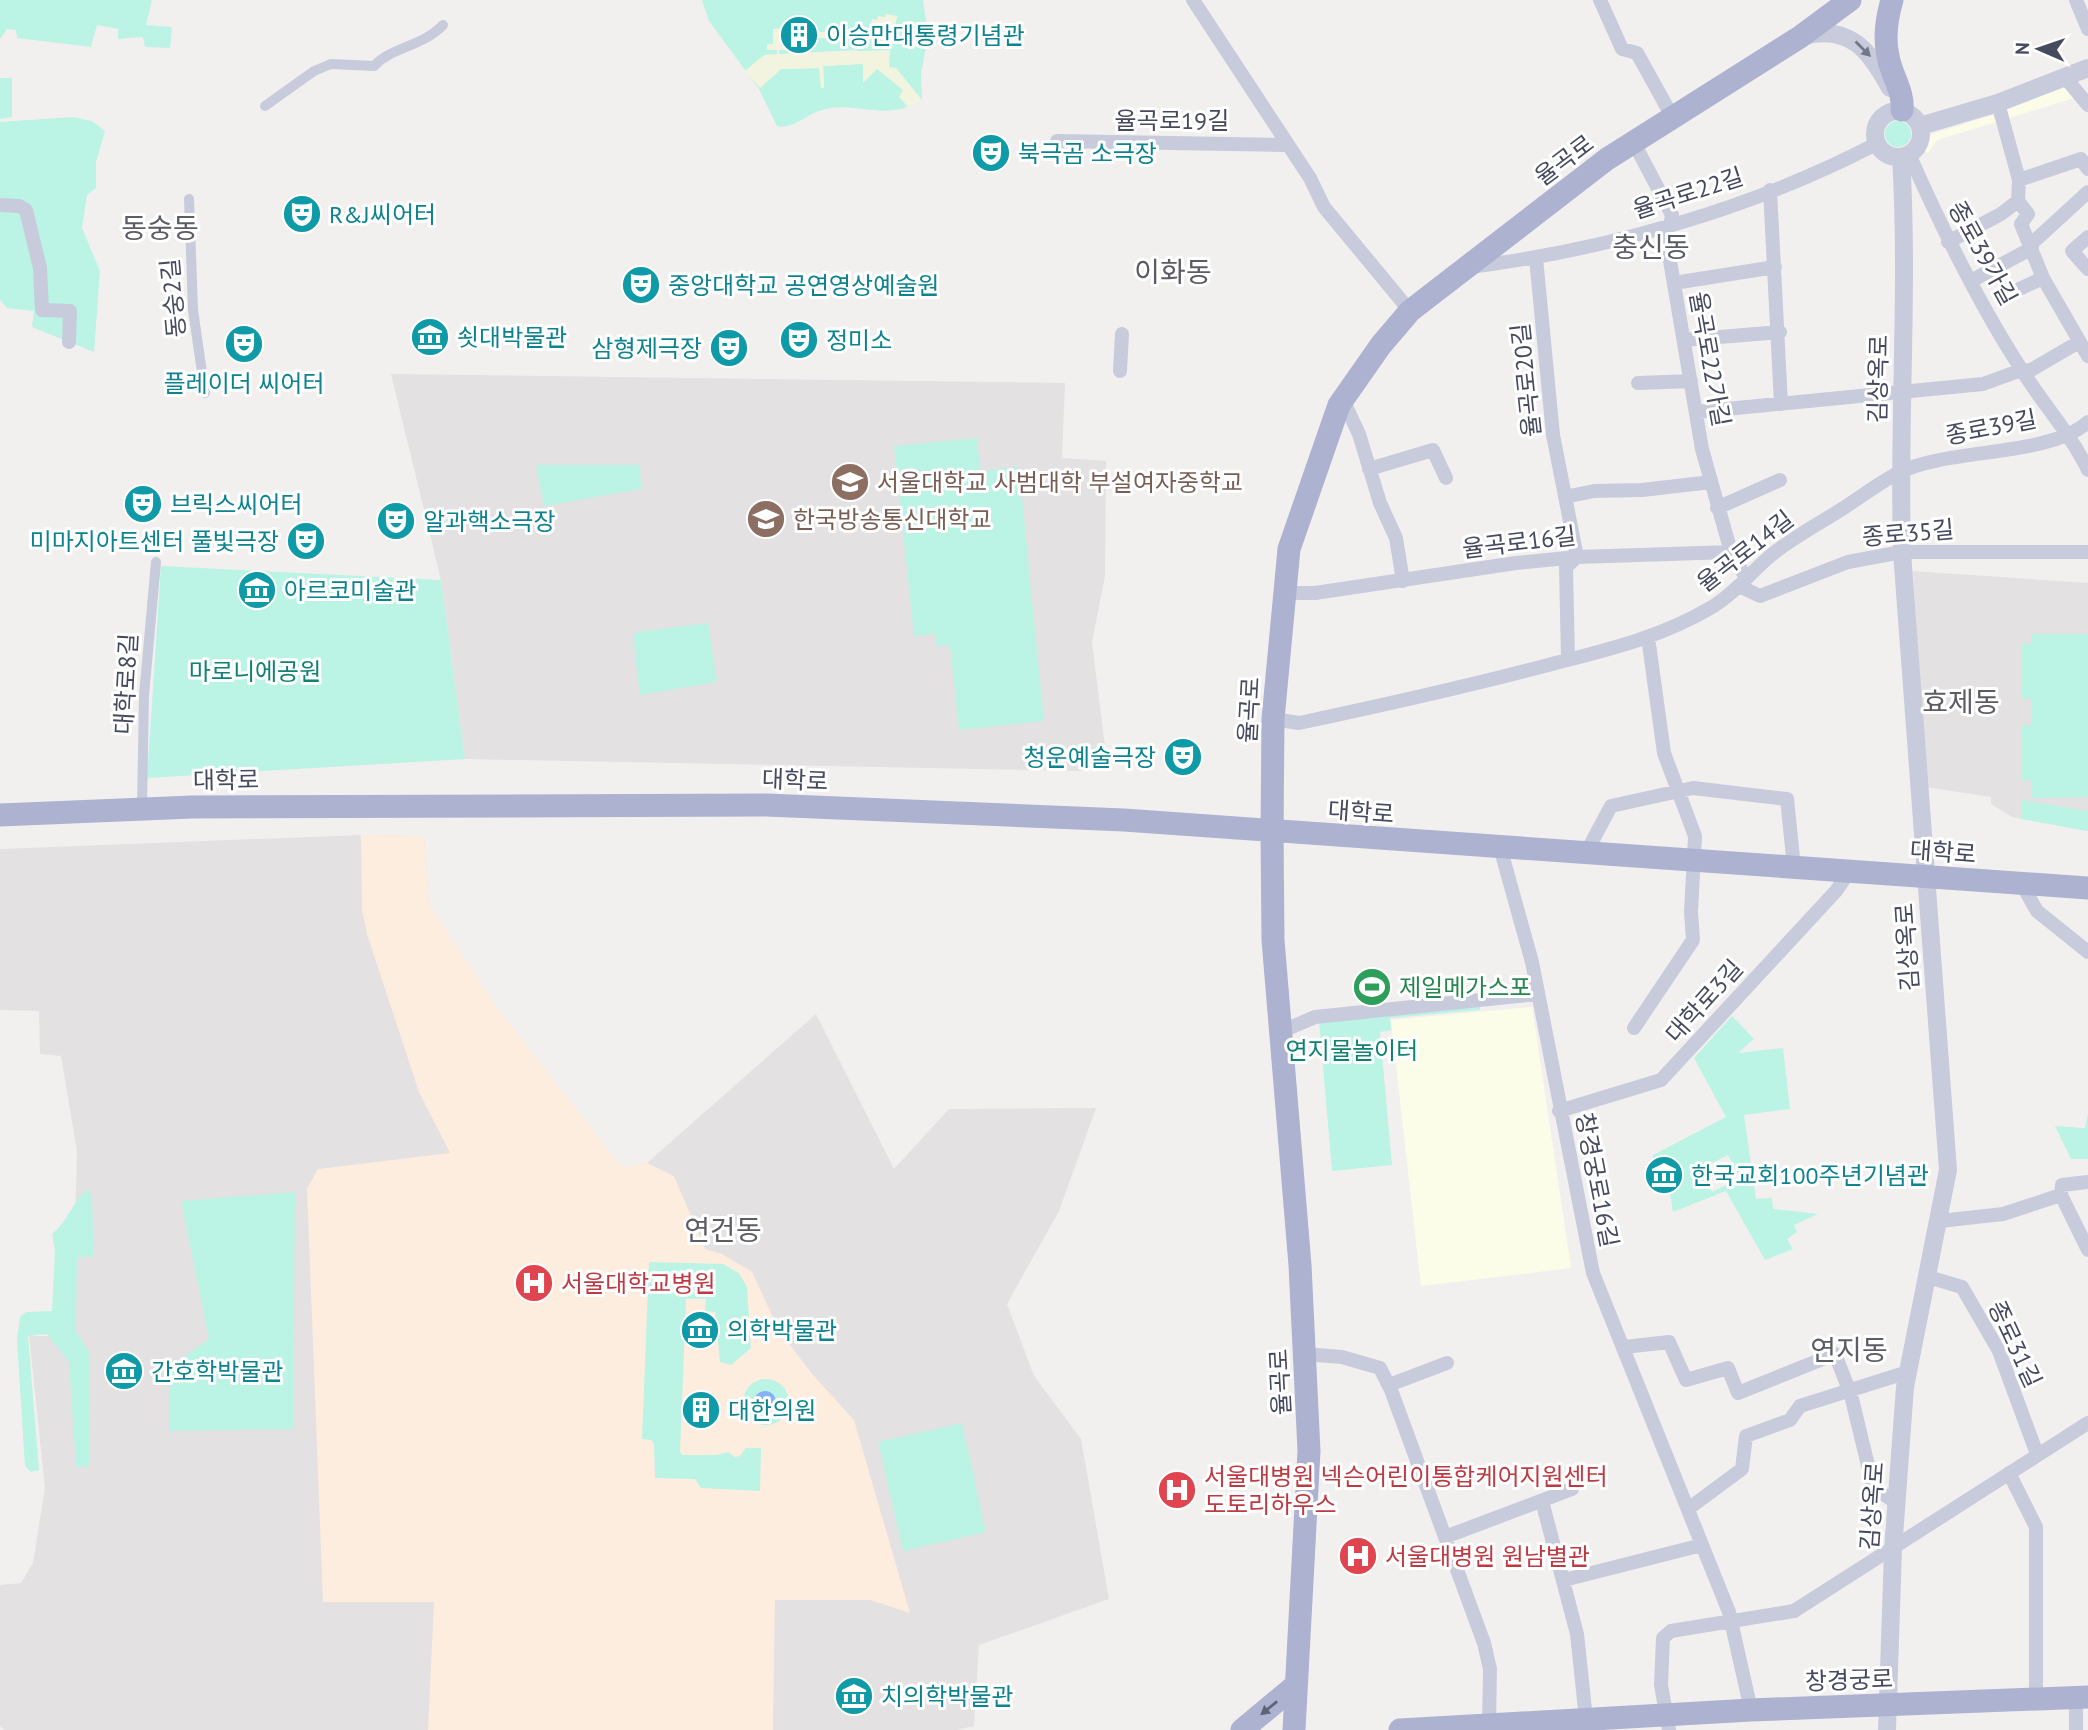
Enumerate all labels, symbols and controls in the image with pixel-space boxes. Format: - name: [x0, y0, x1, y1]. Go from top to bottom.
- building icon: 이승만대통령기념관: [778, 14, 820, 56]
- north arrow: [2004, 14, 2074, 84]
- place label: 이승만대통령기념관: [826, 20, 1025, 51]
- one-way arrow: [1854, 41, 1871, 58]
- text: N: [2010, 42, 2034, 55]
- street label: 율곡로19길: [1115, 105, 1229, 136]
- street label: 율곡로: [1528, 128, 1600, 192]
- theatre icon: 북극곰 소극장: [970, 132, 1012, 174]
- place label: 북극곰 소극장: [1018, 138, 1157, 169]
- street label: 율곡로22길: [1629, 161, 1747, 225]
- theatre icon: R&J씨어터: [281, 193, 323, 235]
- street label: 종로39가길: [1942, 195, 2024, 311]
- place label: R&J씨어터: [329, 199, 436, 230]
- district label: 동숭동: [121, 209, 199, 246]
- district label: 충신동: [1612, 228, 1690, 265]
- district label: 이화동: [1134, 253, 1212, 290]
- street label: 동숭2길: [154, 257, 192, 339]
- theatre icon: 중앙대학교 공연영상예술원: [620, 264, 662, 306]
- place label: 중앙대학교 공연영상예술원: [668, 270, 939, 301]
- street label: 율곡로22가길: [1683, 289, 1737, 429]
- museum icon: 쇳대박물관: [409, 316, 451, 358]
- theatre icon: 정미소: [778, 319, 820, 361]
- street label: 율곡로20길: [1505, 321, 1547, 439]
- place label: 쇳대박물관: [457, 322, 567, 353]
- theatre icon: 플레이더 씨어터: [223, 323, 265, 365]
- place label: 정미소: [826, 325, 892, 356]
- theatre icon: 삼형제극장: [708, 327, 750, 369]
- place label: 삼형제극장: [592, 333, 702, 364]
- street label: 김상옥로: [1862, 335, 1894, 423]
- place label: 플레이더 씨어터: [164, 368, 324, 399]
- street label: 종로39길: [1943, 403, 2039, 451]
- school or university icon: 서울대학교 사범대학 부설여자중학교: [829, 461, 871, 503]
- place label: 서울대학교 사범대학 부설여자중학교: [877, 467, 1243, 498]
- theatre icon: 브릭스씨어터: [122, 483, 164, 525]
- place label: 브릭스씨어터: [170, 489, 302, 520]
- school or university icon: 한국방송통신대학교: [745, 498, 787, 540]
- theatre icon: 알과핵소극장: [375, 500, 417, 542]
- place label: 한국방송통신대학교: [793, 504, 992, 535]
- street label: 율곡로14길: [1690, 504, 1800, 598]
- place label: 알과핵소극장: [423, 506, 555, 537]
- street label: 종로35길: [1861, 514, 1955, 552]
- theatre icon: 미마지아트센터 풀빛극장: [285, 520, 327, 562]
- street label: 율곡로16길: [1460, 520, 1578, 564]
- place label: 미마지아트센터 풀빛극장: [30, 526, 279, 557]
- museum icon: 아르코미술관: [236, 569, 278, 611]
- place label: 아르코미술관: [284, 575, 416, 606]
- street label: 대학로8길: [108, 633, 144, 735]
- park label: 마로니에공원: [189, 656, 321, 687]
- street label: 율곡로: [1232, 676, 1266, 744]
- district label: 효제동: [1922, 683, 2000, 720]
- theatre icon: 청운예술극장: [1162, 736, 1204, 778]
- place label: 청운예술극장: [1024, 742, 1156, 773]
- street label: 대학로: [761, 763, 829, 797]
- street label: 대학로: [193, 764, 259, 796]
- street label: 대학로: [1327, 794, 1395, 830]
- street label: 대학로: [1909, 834, 1977, 870]
- street label: 김상옥로: [1888, 902, 1926, 992]
- street label: 대학로3길: [1659, 953, 1749, 1049]
- sports icon: 제일메가스포: [1351, 966, 1393, 1008]
- place label: 제일메가스포: [1399, 972, 1531, 1003]
- park label: 연지물놀이터: [1286, 1035, 1418, 1066]
- street label: 창경궁로16길: [1569, 1110, 1625, 1250]
- museum icon: 한국교회100주년기념관: [1643, 1154, 1685, 1196]
- place label: 한국교회100주년기념관: [1691, 1160, 1929, 1191]
- district label: 연건동: [684, 1211, 762, 1248]
- hospital icon: 서울대학교병원: [513, 1262, 555, 1304]
- place label: 서울대학교병원: [561, 1268, 716, 1299]
- street label: 종로31길: [1981, 1296, 2049, 1392]
- museum icon: 의학박물관: [679, 1309, 721, 1351]
- place label: 의학박물관: [727, 1315, 837, 1346]
- district label: 연지동: [1810, 1331, 1888, 1368]
- street label: 율곡로: [1263, 1348, 1297, 1416]
- museum icon: 간호학박물관: [103, 1350, 145, 1392]
- place label: 간호학박물관: [151, 1356, 283, 1387]
- building icon: 대한의원: [680, 1389, 722, 1431]
- place label: 대한의원: [728, 1395, 816, 1426]
- place label: 서울대병원 넥슨어린이통합케어지원센터 도토리하우스: [1204, 1461, 1608, 1520]
- street label: 김상옥로: [1853, 1461, 1891, 1551]
- hospital icon: 서울대병원 넥슨어린이통합케어지원센터 도토리하우스: [1156, 1469, 1198, 1511]
- hospital icon: 서울대병원 원남별관: [1337, 1535, 1379, 1577]
- place label: 서울대병원 원남별관: [1385, 1541, 1590, 1572]
- street label: 창경궁로: [1804, 1663, 1894, 1697]
- museum icon: 치의학박물관: [833, 1675, 875, 1717]
- place label: 치의학박물관: [881, 1681, 1013, 1712]
- one-way arrow: [1260, 1700, 1278, 1715]

